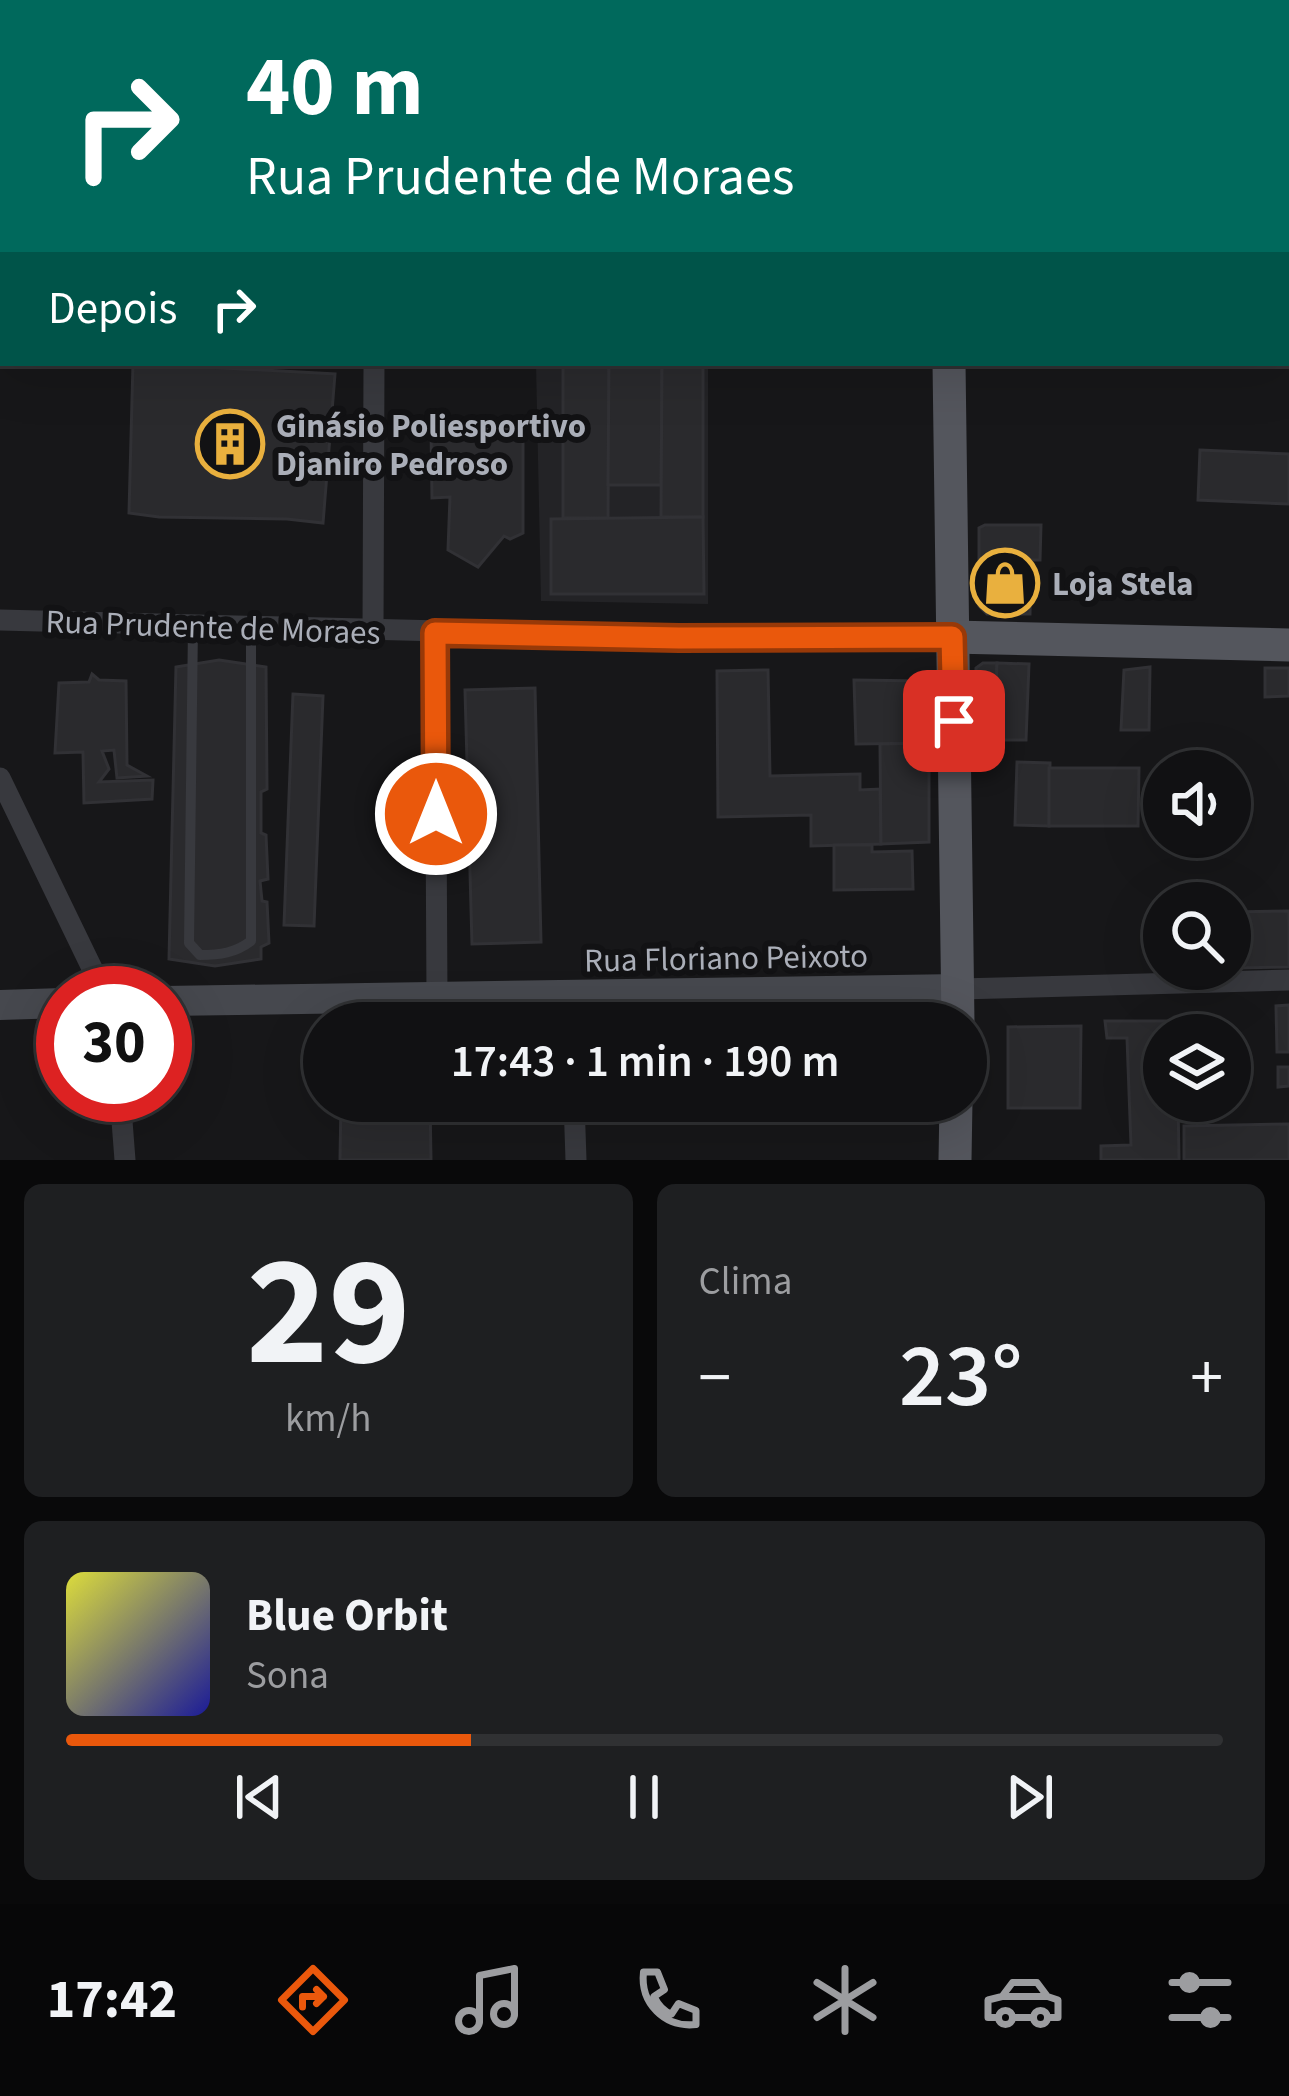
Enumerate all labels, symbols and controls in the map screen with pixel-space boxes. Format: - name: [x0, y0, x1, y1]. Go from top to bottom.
- text: 40 m: [246, 28, 424, 148]
- icon: right: [48, 48, 204, 204]
- text: Rua Prudente de Moraes: [246, 139, 794, 216]
- icon: right: [201, 276, 267, 342]
- text: Depois: [48, 277, 177, 341]
- place label: Ginásio Poliesportivo Djaniro Pedroso: [276, 403, 586, 488]
- building icon: Ginásio Poliesportivo Djaniro Pedroso: [195, 409, 265, 479]
- shop icon: Loja Stela: [970, 548, 1040, 618]
- place label: Loja Stela: [1052, 561, 1193, 608]
- street label: Rua Prudente de Moraes: [45, 598, 381, 657]
- pin: [903, 670, 1005, 772]
- icon: arrive: [921, 688, 987, 754]
- map controls: [1143, 750, 1251, 1122]
- button: sound: [1143, 750, 1251, 858]
- position arrow: [373, 751, 499, 877]
- button: search: [1143, 882, 1251, 990]
- street label: Rua Floriano Peixoto: [584, 933, 868, 984]
- speed limit sign: 30: [36, 966, 192, 1122]
- button: layers: [1143, 1014, 1251, 1122]
- text: 17:43 · 1 min · 190 m: [451, 1030, 839, 1094]
- text: 29: [246, 1202, 411, 1424]
- text: Clima: [699, 1254, 792, 1310]
- text: 23°: [899, 1313, 1023, 1441]
- text: −: [699, 1331, 731, 1425]
- text: +: [1190, 1331, 1223, 1425]
- text: km/h: [285, 1391, 372, 1447]
- text: Blue Orbit: [246, 1584, 448, 1648]
- text: Sona: [246, 1648, 329, 1704]
- icon: previous: [226, 1764, 292, 1830]
- icon: pause: [611, 1764, 677, 1830]
- icon: next: [997, 1764, 1063, 1830]
- icon: directions: [271, 1958, 355, 2042]
- icon: music: [448, 1958, 532, 2042]
- icon: phone: [626, 1958, 710, 2042]
- icon: climate: [803, 1958, 887, 2042]
- icon: car: [981, 1958, 1065, 2042]
- icon: filters: [1158, 1958, 1242, 2042]
- text: 17:42: [47, 1962, 177, 2039]

